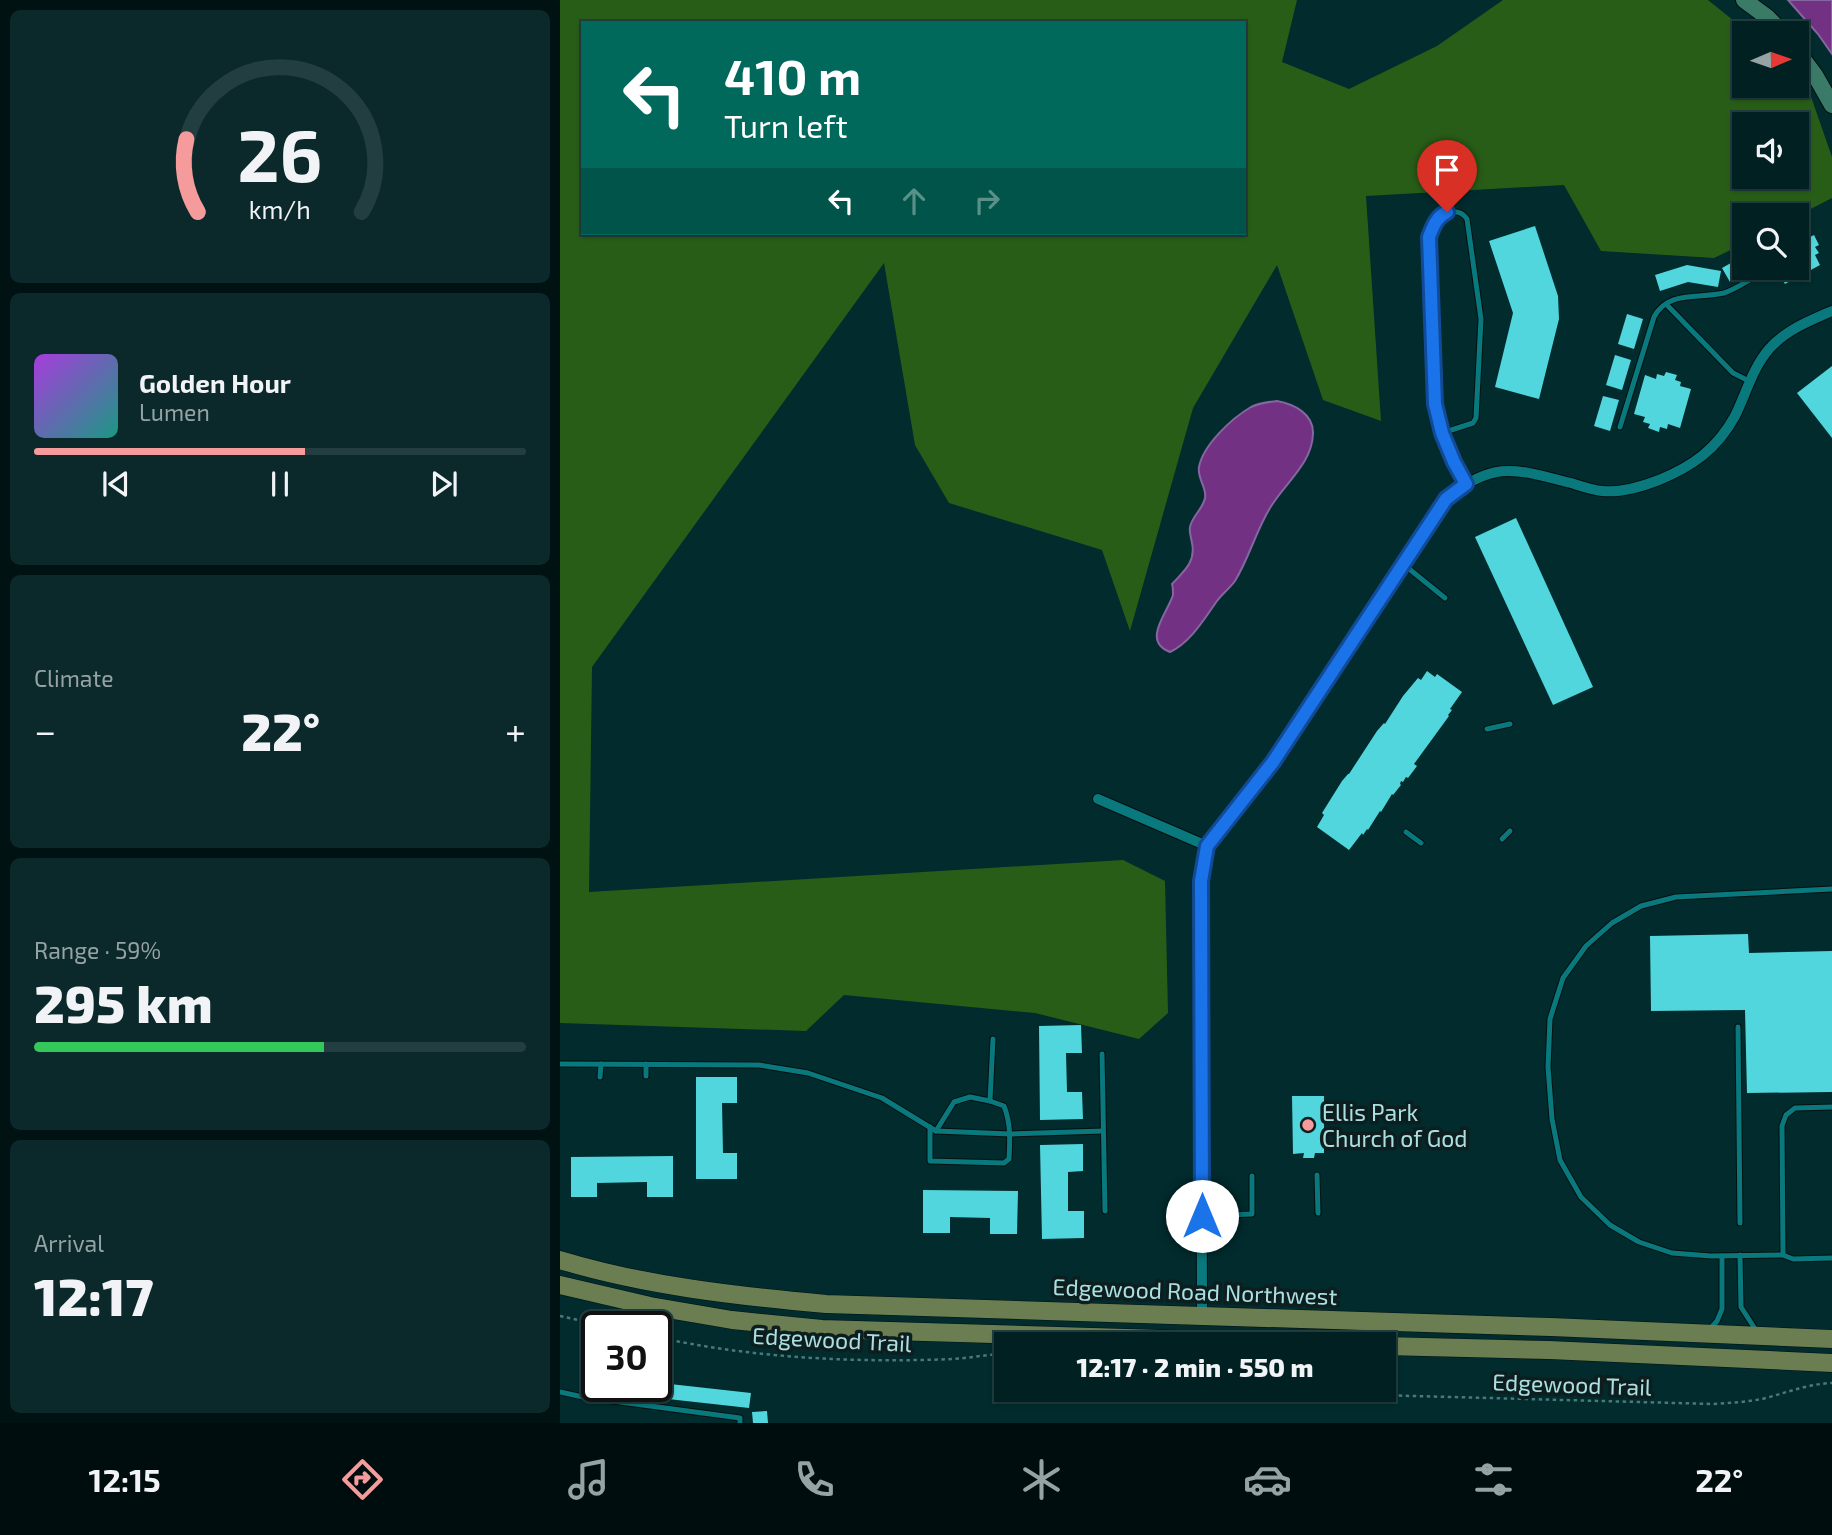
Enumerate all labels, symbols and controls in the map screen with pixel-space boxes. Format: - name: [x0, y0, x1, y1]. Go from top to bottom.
- north arrow: [1732, 21, 1810, 98]
- map controls: [1732, 21, 1809, 280]
- text: 410 m: [724, 46, 861, 105]
- icon: left: [609, 49, 700, 140]
- text: Turn left: [724, 106, 848, 144]
- text: 26: [237, 110, 323, 198]
- button: sound: [1732, 112, 1809, 189]
- pin: [1417, 140, 1477, 212]
- icon: arrive: [1428, 151, 1466, 189]
- icon: left: [822, 182, 860, 220]
- icon: ahead: [895, 182, 933, 220]
- icon: right: [968, 182, 1006, 220]
- text: km/h: [249, 194, 311, 224]
- button: search: [1732, 203, 1809, 280]
- text: Golden Hour: [139, 367, 291, 398]
- text: Lumen: [139, 398, 210, 426]
- icon: previous: [97, 465, 135, 503]
- icon: pause: [261, 465, 299, 503]
- icon: next: [425, 465, 463, 503]
- text: Climate: [34, 664, 114, 692]
- text: 22°: [241, 699, 320, 761]
- text: −: [34, 707, 56, 753]
- text: +: [505, 707, 526, 753]
- text: Range · 59%: [34, 936, 161, 964]
- text: 295 km: [34, 971, 213, 1033]
- place label: Ellis Park Church of God: [1322, 1098, 1467, 1152]
- marker: Ellis Park Church of God: [1300, 1117, 1316, 1133]
- position arrow: [1165, 1179, 1239, 1253]
- text: Arrival: [34, 1229, 104, 1257]
- text: 12:17: [34, 1264, 153, 1326]
- street label: Edgewood Road Northwest: [1052, 1272, 1338, 1310]
- speed limit sign: 30: [581, 1311, 672, 1402]
- street label: Edgewood Trail: [752, 1321, 913, 1357]
- text: 12:17 · 2 min · 550 m: [1076, 1351, 1314, 1382]
- street label: Edgewood Trail: [1492, 1367, 1652, 1401]
- icon: directions: [338, 1455, 387, 1504]
- icon: music: [564, 1455, 613, 1504]
- icon: phone: [790, 1455, 839, 1504]
- icon: climate: [1017, 1455, 1066, 1504]
- icon: car: [1243, 1455, 1292, 1504]
- icon: filters: [1469, 1455, 1518, 1504]
- text: 12:15: [89, 1460, 161, 1498]
- text: 22°: [1695, 1460, 1743, 1498]

